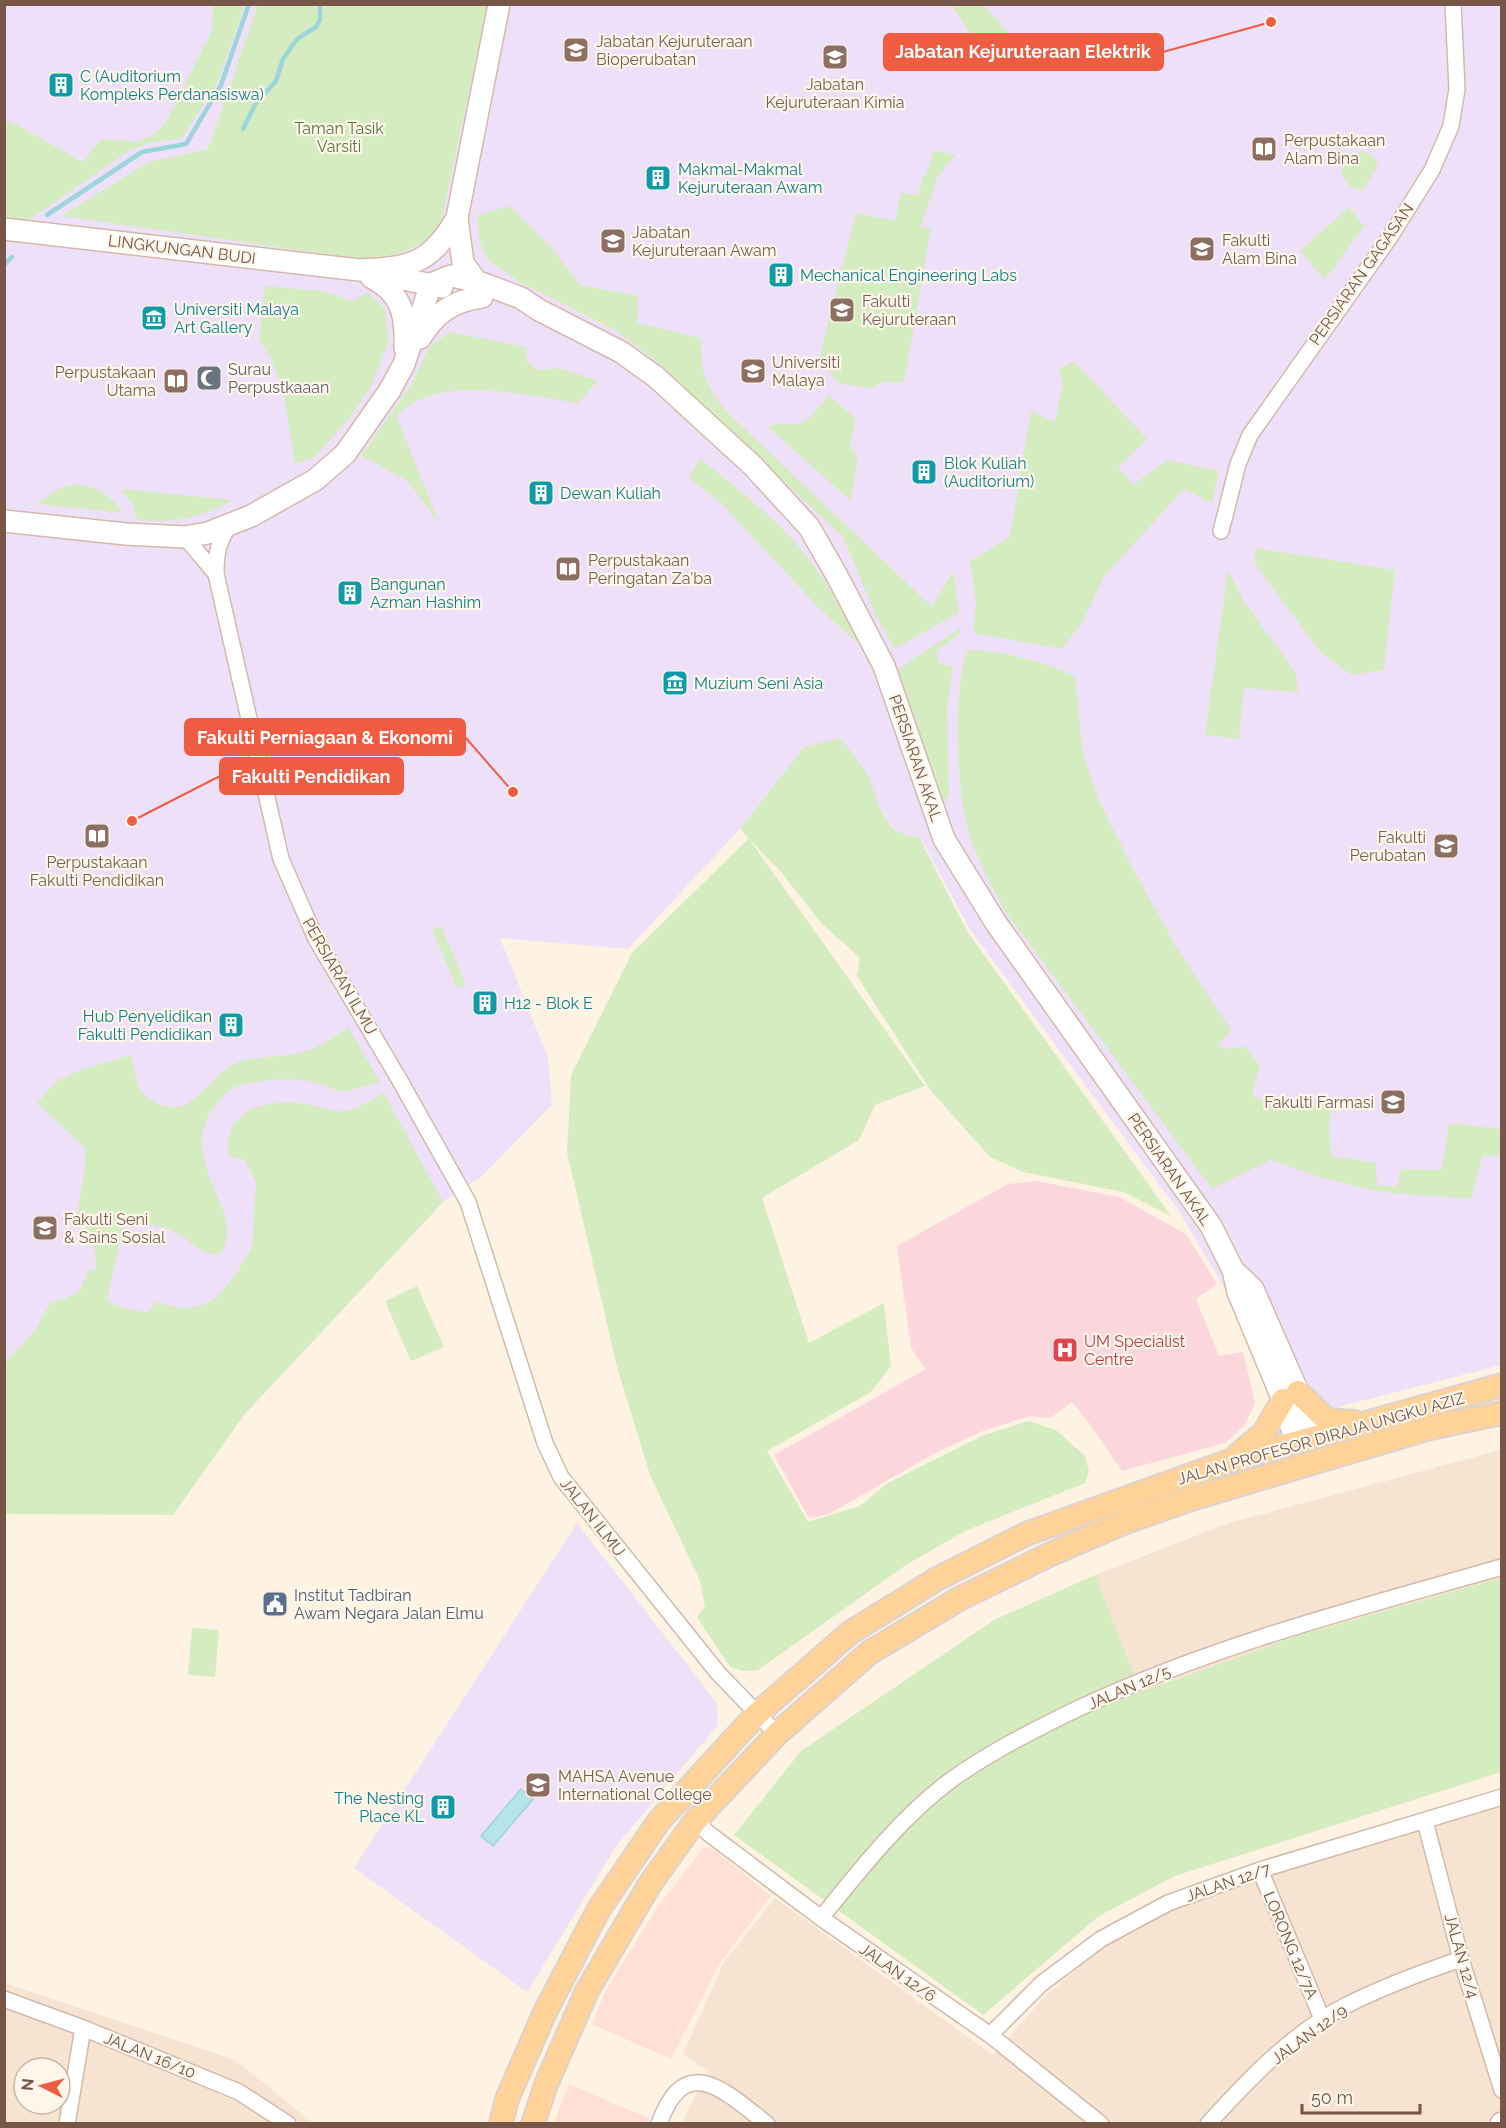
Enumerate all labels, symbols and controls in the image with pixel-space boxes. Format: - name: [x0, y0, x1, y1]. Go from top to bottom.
- place label: Jabatan Kejuruteraan Bioperubatan: [596, 32, 753, 69]
- callout: Jabatan Kejuruteraan Elektrik: [884, 34, 1163, 70]
- school or university icon: Jabatan Kejuruteraan Bioperubatan: [561, 35, 591, 65]
- text: Jabatan Kejuruteraan Elektrik: [895, 41, 1152, 62]
- school or university icon: Jabatan Kejuruteraan Kimia: [820, 42, 850, 72]
- place label: C (Auditorium Kompleks Perdanasiswa): [80, 67, 264, 104]
- building icon: C (Auditorium Kompleks Perdanasiswa): [46, 70, 76, 100]
- place label: Jabatan Kejuruteraan Kimia: [765, 75, 905, 112]
- park label: Taman Tasik Varsiti: [294, 119, 384, 156]
- place label: Perpustakaan Alam Bina: [1284, 131, 1385, 168]
- library icon: Perpustakaan Alam Bina: [1249, 134, 1279, 164]
- place label: Makmal-Makmal Kejuruteraan Awam: [678, 160, 822, 197]
- building icon: Makmal-Makmal Kejuruteraan Awam: [643, 163, 673, 193]
- street label: PERSIARAN GAGASAN: [1305, 200, 1418, 349]
- place label: Jabatan Kejuruteraan Awam: [632, 223, 776, 260]
- school or university icon: Jabatan Kejuruteraan Awam: [598, 226, 628, 256]
- street label: LINGKUNGAN BUDI: [107, 231, 257, 268]
- place label: Fakulti Alam Bina: [1222, 231, 1297, 268]
- school or university icon: Fakulti Alam Bina: [1187, 234, 1217, 264]
- building icon: Mechanical Engineering Labs: [766, 260, 796, 290]
- place label: Mechanical Engineering Labs: [800, 266, 1017, 285]
- place label: Fakulti Kejuruteraan: [862, 292, 956, 329]
- school or university icon: Fakulti Kejuruteraan: [827, 295, 857, 325]
- place label: Universiti Malaya Art Gallery: [174, 300, 299, 337]
- museum icon: Universiti Malaya Art Gallery: [139, 303, 169, 333]
- place label: Universiti Malaya: [772, 353, 840, 390]
- school or university icon: Universiti Malaya: [738, 356, 768, 386]
- place label: Surau Perpustkaaan: [228, 360, 329, 397]
- place label: Perpustakaan Utama: [55, 363, 156, 400]
- mosque icon: Surau Perpustkaaan: [194, 363, 224, 393]
- library icon: Perpustakaan Utama: [161, 366, 191, 396]
- place label: Blok Kuliah (Auditorium): [944, 454, 1034, 491]
- building icon: Blok Kuliah (Auditorium): [909, 457, 939, 487]
- building icon: Dewan Kuliah: [526, 478, 556, 508]
- place label: Dewan Kuliah: [560, 484, 661, 503]
- place label: Perpustakaan Peringatan Za'ba: [588, 551, 712, 588]
- library icon: Perpustakaan Peringatan Za'ba: [553, 554, 583, 584]
- place label: Bangunan Azman Hashim: [370, 575, 481, 612]
- building icon: Bangunan Azman Hashim: [335, 578, 365, 608]
- museum icon: Muzium Seni Asia: [660, 668, 690, 698]
- place label: Muzium Seni Asia: [694, 674, 823, 693]
- street label: PERSIARAN AKAL: [885, 692, 946, 825]
- callout: Fakulti Perniagaan & Ekonomi: [185, 719, 465, 755]
- text: Fakulti Perniagaan & Ekonomi: [197, 727, 453, 748]
- callout: Fakulti Pendidikan: [220, 758, 403, 794]
- text: Fakulti Pendidikan: [232, 766, 390, 787]
- library icon: Perpustakaan Fakulti Pendidikan: [82, 821, 112, 851]
- place label: Fakulti Perubatan: [1350, 828, 1426, 865]
- school or university icon: Fakulti Perubatan: [1431, 831, 1461, 861]
- place label: Perpustakaan Fakulti Pendidikan: [30, 853, 164, 890]
- street label: PERSIARAN ILMU: [298, 914, 381, 1038]
- building icon: H12 - Blok E: [470, 988, 500, 1018]
- place label: H12 - Blok E: [504, 994, 593, 1013]
- place label: Hub Penyelidikan Fakulti Pendidikan: [78, 1007, 212, 1044]
- building icon: Hub Penyelidikan Fakulti Pendidikan: [216, 1010, 246, 1040]
- school or university icon: Fakulti Farmasi: [1378, 1087, 1408, 1117]
- place label: Fakulti Farmasi: [1264, 1093, 1374, 1112]
- street label: PERSIARAN AKAL: [1124, 1109, 1216, 1230]
- place label: Fakulti Seni & Sains Sosial: [64, 1210, 166, 1247]
- school or university icon: Fakulti Seni & Sains Sosial: [30, 1213, 60, 1243]
- place label: UM Specialist Centre: [1084, 1332, 1186, 1369]
- hospital icon: UM Specialist Centre: [1050, 1335, 1080, 1365]
- street label: JALAN PROFESOR DIRAJA UNGKU AZIZ: [1175, 1388, 1467, 1489]
- street label: JALAN ILMU: [556, 1474, 629, 1560]
- place label: Institut Tadbiran Awam Negara Jalan Elmu: [294, 1586, 484, 1623]
- public building icon: Institut Tadbiran Awam Negara Jalan Elmu: [260, 1589, 290, 1619]
- street label: JALAN 12/5: [1085, 1661, 1174, 1713]
- place label: MAHSA Avenue International College: [558, 1767, 712, 1804]
- school or university icon: MAHSA Avenue International College: [523, 1770, 553, 1800]
- place label: The Nesting Place KL: [334, 1789, 425, 1826]
- building icon: The Nesting Place KL: [428, 1792, 458, 1822]
- street label: JALAN 12/7: [1183, 1859, 1273, 1906]
- street label: LORONG 12/7A: [1259, 1889, 1322, 2002]
- street label: JALAN 12/4: [1440, 1912, 1483, 2001]
- street label: JALAN 12/6: [856, 1939, 940, 2006]
- street label: JALAN 12/9: [1268, 2001, 1351, 2068]
- street label: JALAN 16/10: [101, 2028, 198, 2082]
- north arrow: [12, 2056, 72, 2116]
- text: N: [17, 2077, 38, 2092]
- scale bar: [1302, 2077, 1420, 2115]
- text: 50 m: [1311, 2087, 1353, 2108]

